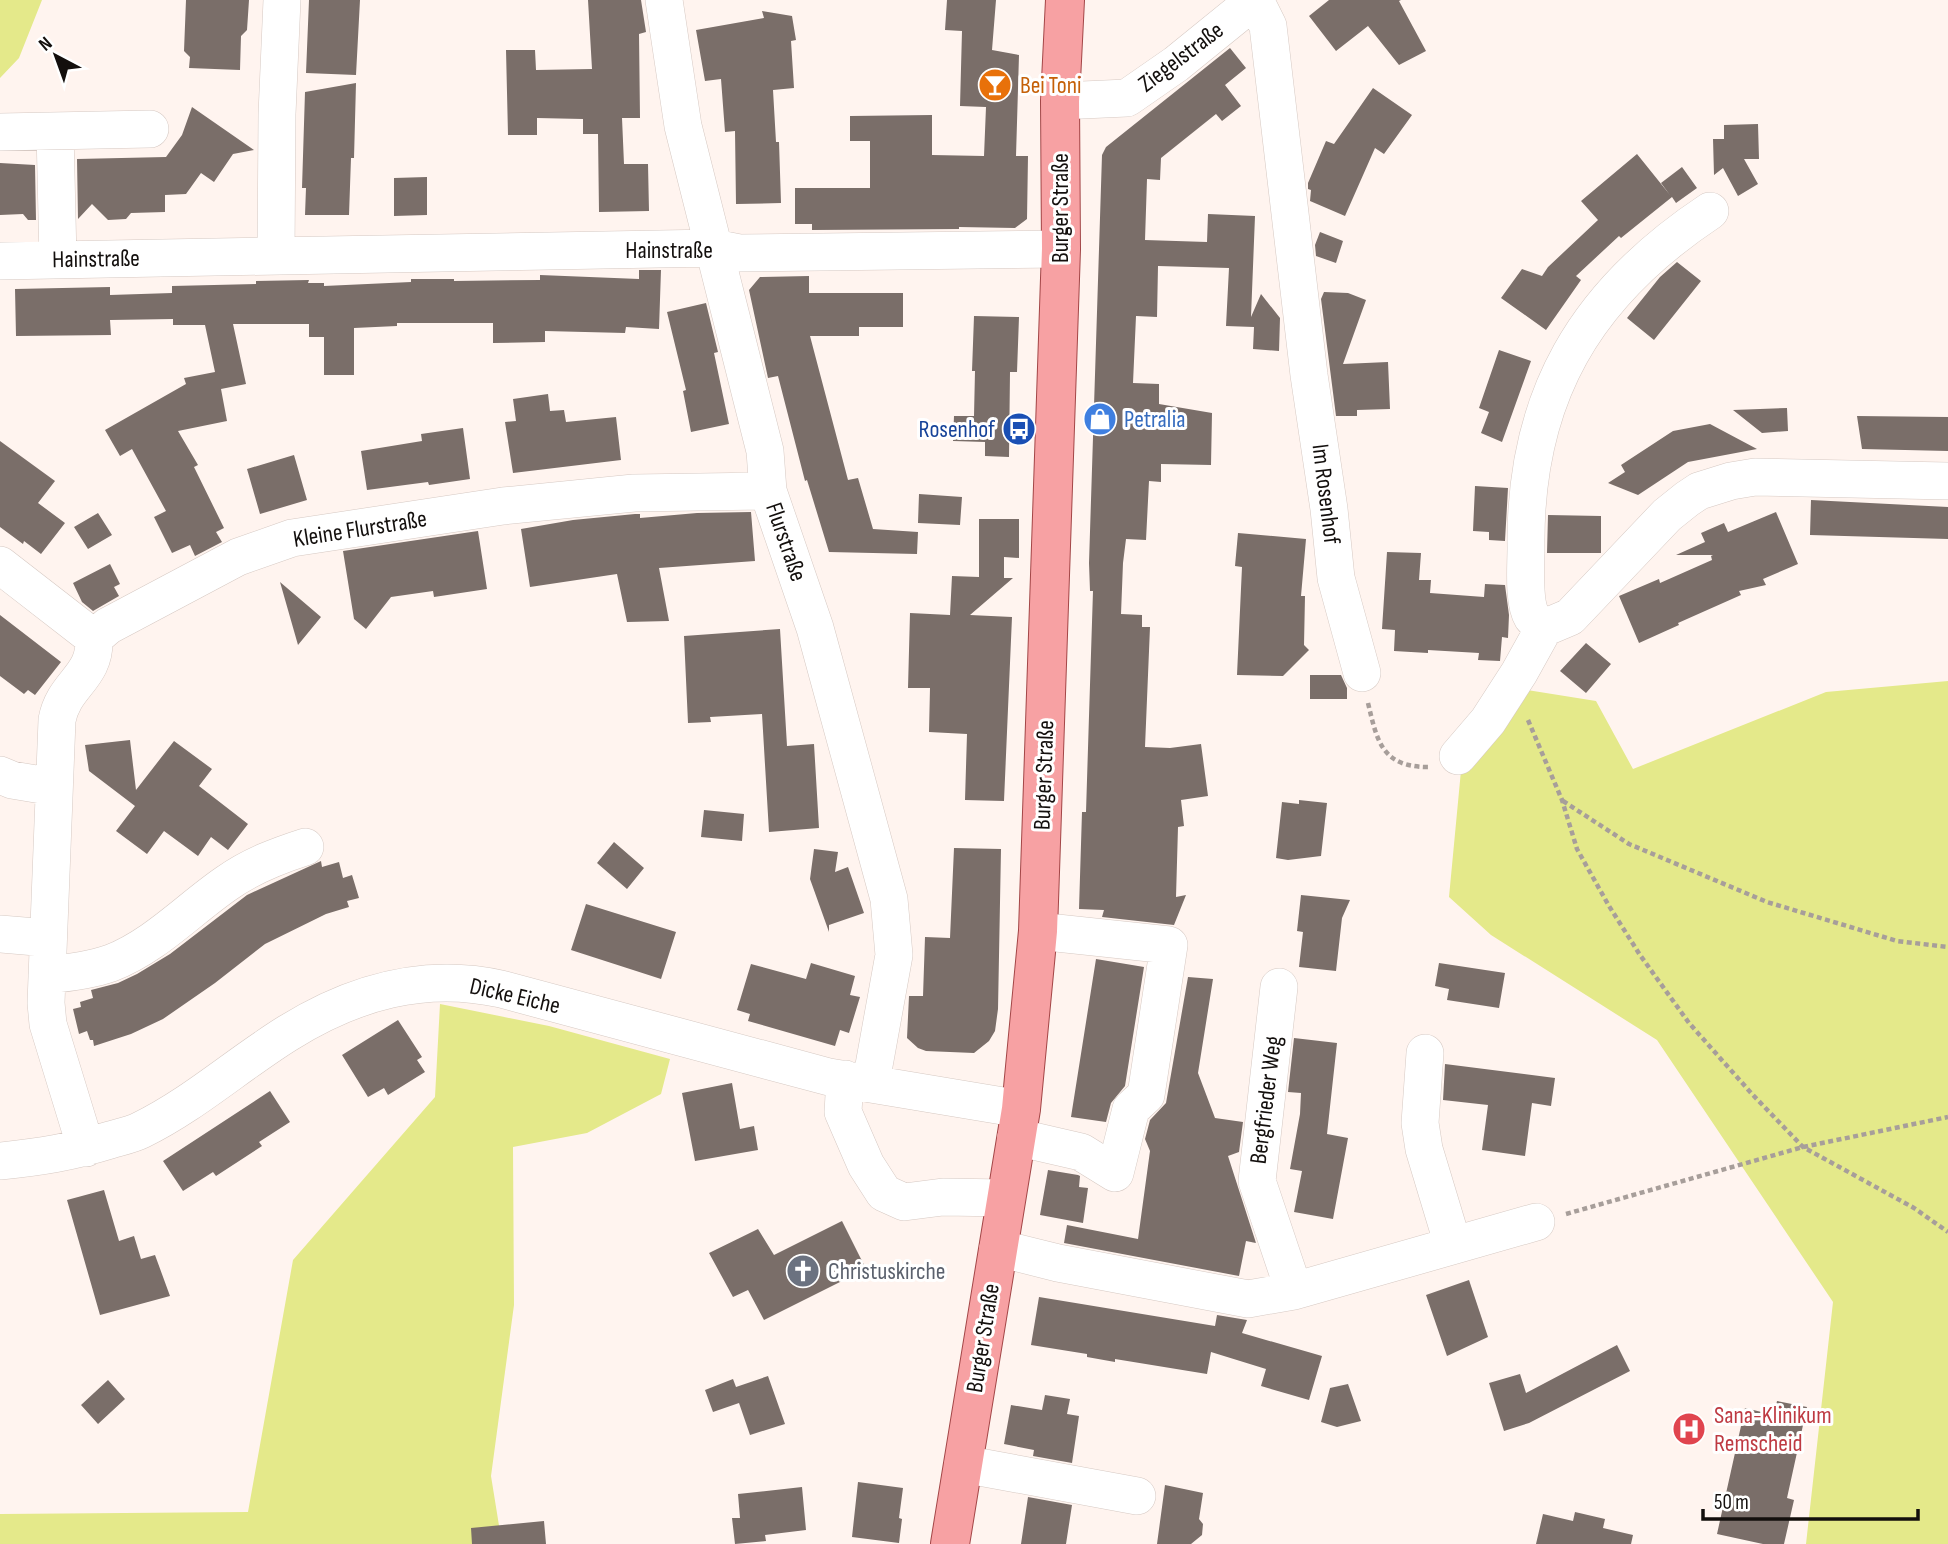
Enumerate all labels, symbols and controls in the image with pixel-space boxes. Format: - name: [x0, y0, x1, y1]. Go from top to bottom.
- street label: Ziegelstraße: [1133, 16, 1229, 98]
- north arrow: [21, 21, 91, 91]
- text: N: [34, 32, 57, 56]
- bar icon: Bei Toni: [976, 66, 1014, 104]
- place label: Bei Toni: [1020, 71, 1081, 100]
- street label: Burger Straße: [1046, 153, 1075, 263]
- street label: Hainstraße: [625, 236, 713, 265]
- street label: Hainstraße: [52, 244, 140, 274]
- shop icon: Petralia: [1081, 400, 1119, 438]
- place label: Petralia: [1124, 405, 1185, 434]
- bus stop icon: Rosenhof: [1000, 410, 1038, 448]
- place label: Rosenhof: [919, 415, 996, 444]
- street label: Im Rosenhof: [1305, 442, 1347, 547]
- street label: Flurstraße: [759, 499, 813, 585]
- street label: Kleine Flurstraße: [291, 504, 429, 554]
- street label: Burger Straße: [1028, 720, 1060, 830]
- street label: Dicke Eiche: [467, 972, 563, 1020]
- street label: Bergfrieder Weg: [1244, 1034, 1288, 1166]
- church icon: Christuskirche: [784, 1252, 822, 1290]
- place label: Christuskirche: [828, 1257, 946, 1286]
- street label: Burger Straße: [960, 1281, 1006, 1395]
- place label: Sana-Klinikum Remscheid: [1714, 1401, 1832, 1458]
- hospital icon: Sana-Klinikum Remscheid: [1670, 1410, 1708, 1448]
- scale bar: [1703, 1478, 1918, 1522]
- text: 50 m: [1714, 1490, 1749, 1515]

